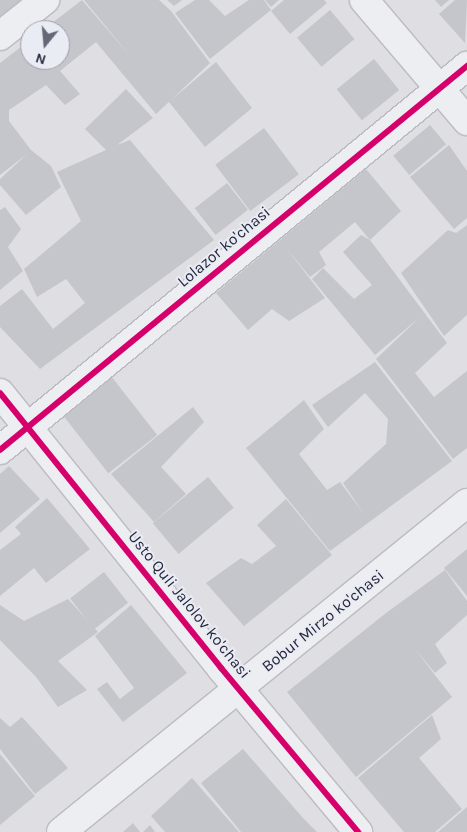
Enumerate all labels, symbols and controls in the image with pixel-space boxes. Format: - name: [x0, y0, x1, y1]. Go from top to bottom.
- north arrow: [20, 20, 70, 70]
- text: N: [33, 49, 48, 68]
- street label: Lolazor ko'chasi: [174, 203, 274, 291]
- street label: Usto Quli Jalolov ko'chasi: [124, 527, 254, 683]
- street label: Bobur Mirzo ko'chasi: [258, 566, 388, 676]

